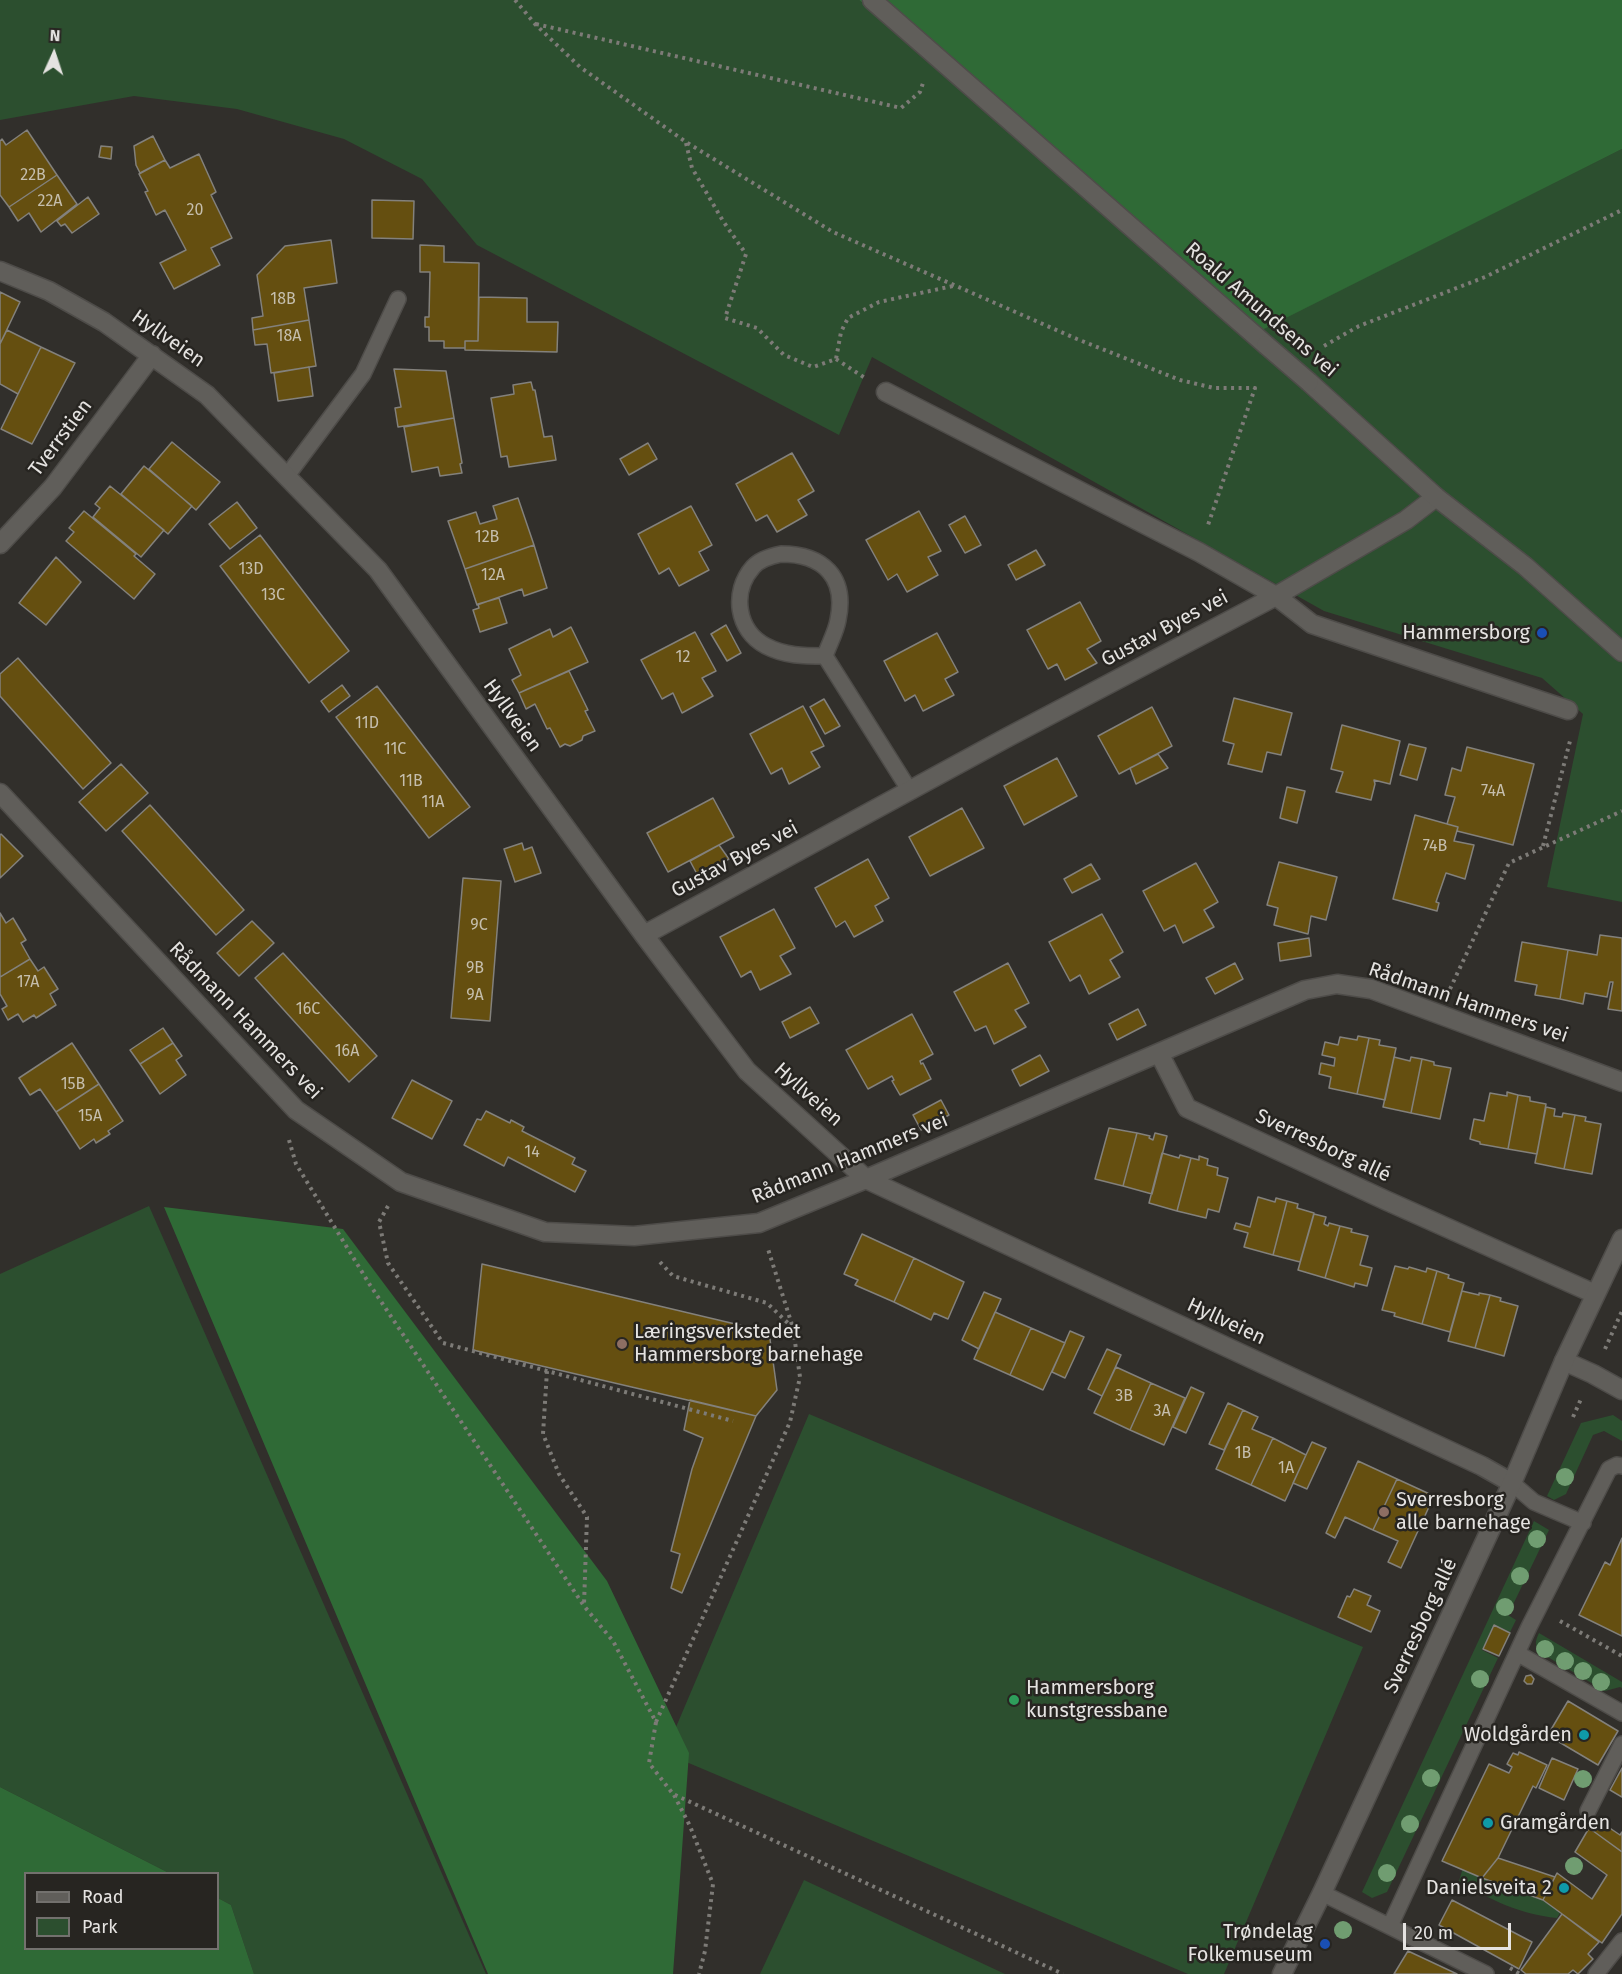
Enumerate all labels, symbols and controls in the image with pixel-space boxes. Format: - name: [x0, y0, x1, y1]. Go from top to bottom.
- north arrow: [24, 24, 84, 84]
- text: N: [49, 26, 61, 45]
- house number: 22B: [20, 166, 46, 186]
- house number: 22A: [37, 192, 63, 212]
- house number: 20: [187, 201, 203, 221]
- street label: Roald Amundsens vei: [1180, 237, 1342, 383]
- house number: 18B: [270, 290, 296, 310]
- street label: Hyllveien: [127, 305, 209, 373]
- house number: 18A: [277, 327, 301, 347]
- street label: Tverrstien: [24, 395, 98, 481]
- house number: 12B: [475, 528, 499, 548]
- house number: 13D: [238, 560, 264, 580]
- house number: 12A: [481, 566, 505, 586]
- house number: 13C: [261, 586, 285, 606]
- street label: Gustav Byes vei: [1097, 586, 1233, 672]
- place label: Hammersborg: [1402, 621, 1530, 645]
- marker: Hammersborg: [1535, 626, 1549, 640]
- house number: 12: [676, 648, 690, 668]
- street label: Hyllveien: [478, 675, 546, 757]
- house number: 11D: [355, 714, 379, 734]
- house number: 11C: [384, 740, 406, 760]
- house number: 11B: [399, 772, 423, 792]
- house number: 74A: [1481, 782, 1505, 802]
- house number: 11A: [422, 793, 444, 813]
- street label: Gustav Byes vei: [667, 817, 803, 903]
- house number: 74B: [1423, 837, 1447, 857]
- house number: 9C: [470, 916, 488, 936]
- street label: Rådmann Hammers vei: [164, 937, 326, 1105]
- street label: Rådmann Hammers vei: [1365, 958, 1571, 1048]
- house number: 9B: [466, 959, 484, 979]
- house number: 17A: [17, 973, 39, 993]
- house number: 9A: [466, 986, 484, 1006]
- house number: 16C: [296, 1000, 320, 1020]
- house number: 16A: [335, 1042, 359, 1062]
- street label: Hyllveien: [769, 1058, 847, 1132]
- house number: 15B: [61, 1075, 85, 1095]
- street label: Sverresborg allé: [1252, 1104, 1394, 1188]
- house number: 15A: [78, 1107, 102, 1127]
- street label: Rådmann Hammers vei: [748, 1109, 952, 1209]
- house number: 14: [524, 1143, 540, 1163]
- street label: Hyllveien: [1183, 1293, 1269, 1351]
- place label: Læringsverkstedet Hammersborg barnehage: [634, 1320, 863, 1367]
- marker: Læringsverkstedet Hammersborg barnehage: [615, 1337, 629, 1351]
- house number: 3B: [1115, 1387, 1133, 1407]
- house number: 3A: [1153, 1402, 1171, 1422]
- house number: 1B: [1235, 1444, 1251, 1464]
- house number: 1A: [1278, 1459, 1294, 1479]
- place label: Sverresborg alle barnehage: [1396, 1488, 1531, 1535]
- marker: Sverresborg alle barnehage: [1377, 1505, 1391, 1519]
- street label: Sverresborg allé: [1379, 1555, 1463, 1697]
- place label: Hammersborg kunstgressbane: [1026, 1676, 1168, 1723]
- marker: Hammersborg kunstgressbane: [1007, 1693, 1021, 1707]
- place label: Woldgården: [1464, 1723, 1572, 1747]
- marker: Woldgården: [1577, 1728, 1591, 1742]
- place label: Gramgården: [1500, 1811, 1610, 1835]
- marker: Gramgården: [1481, 1816, 1495, 1830]
- legend: [24, 1872, 219, 1950]
- place label: Danielsveita 2: [1426, 1876, 1552, 1900]
- marker: Danielsveita 2: [1557, 1881, 1571, 1895]
- text: Road: [82, 1886, 124, 1908]
- scale bar: [1406, 1911, 1514, 1949]
- text: Park: [82, 1916, 117, 1938]
- place label: Trøndelag Folkemuseum: [1188, 1920, 1313, 1967]
- text: 20 m: [1414, 1922, 1453, 1944]
- marker: Trøndelag Folkemuseum: [1318, 1937, 1332, 1951]

